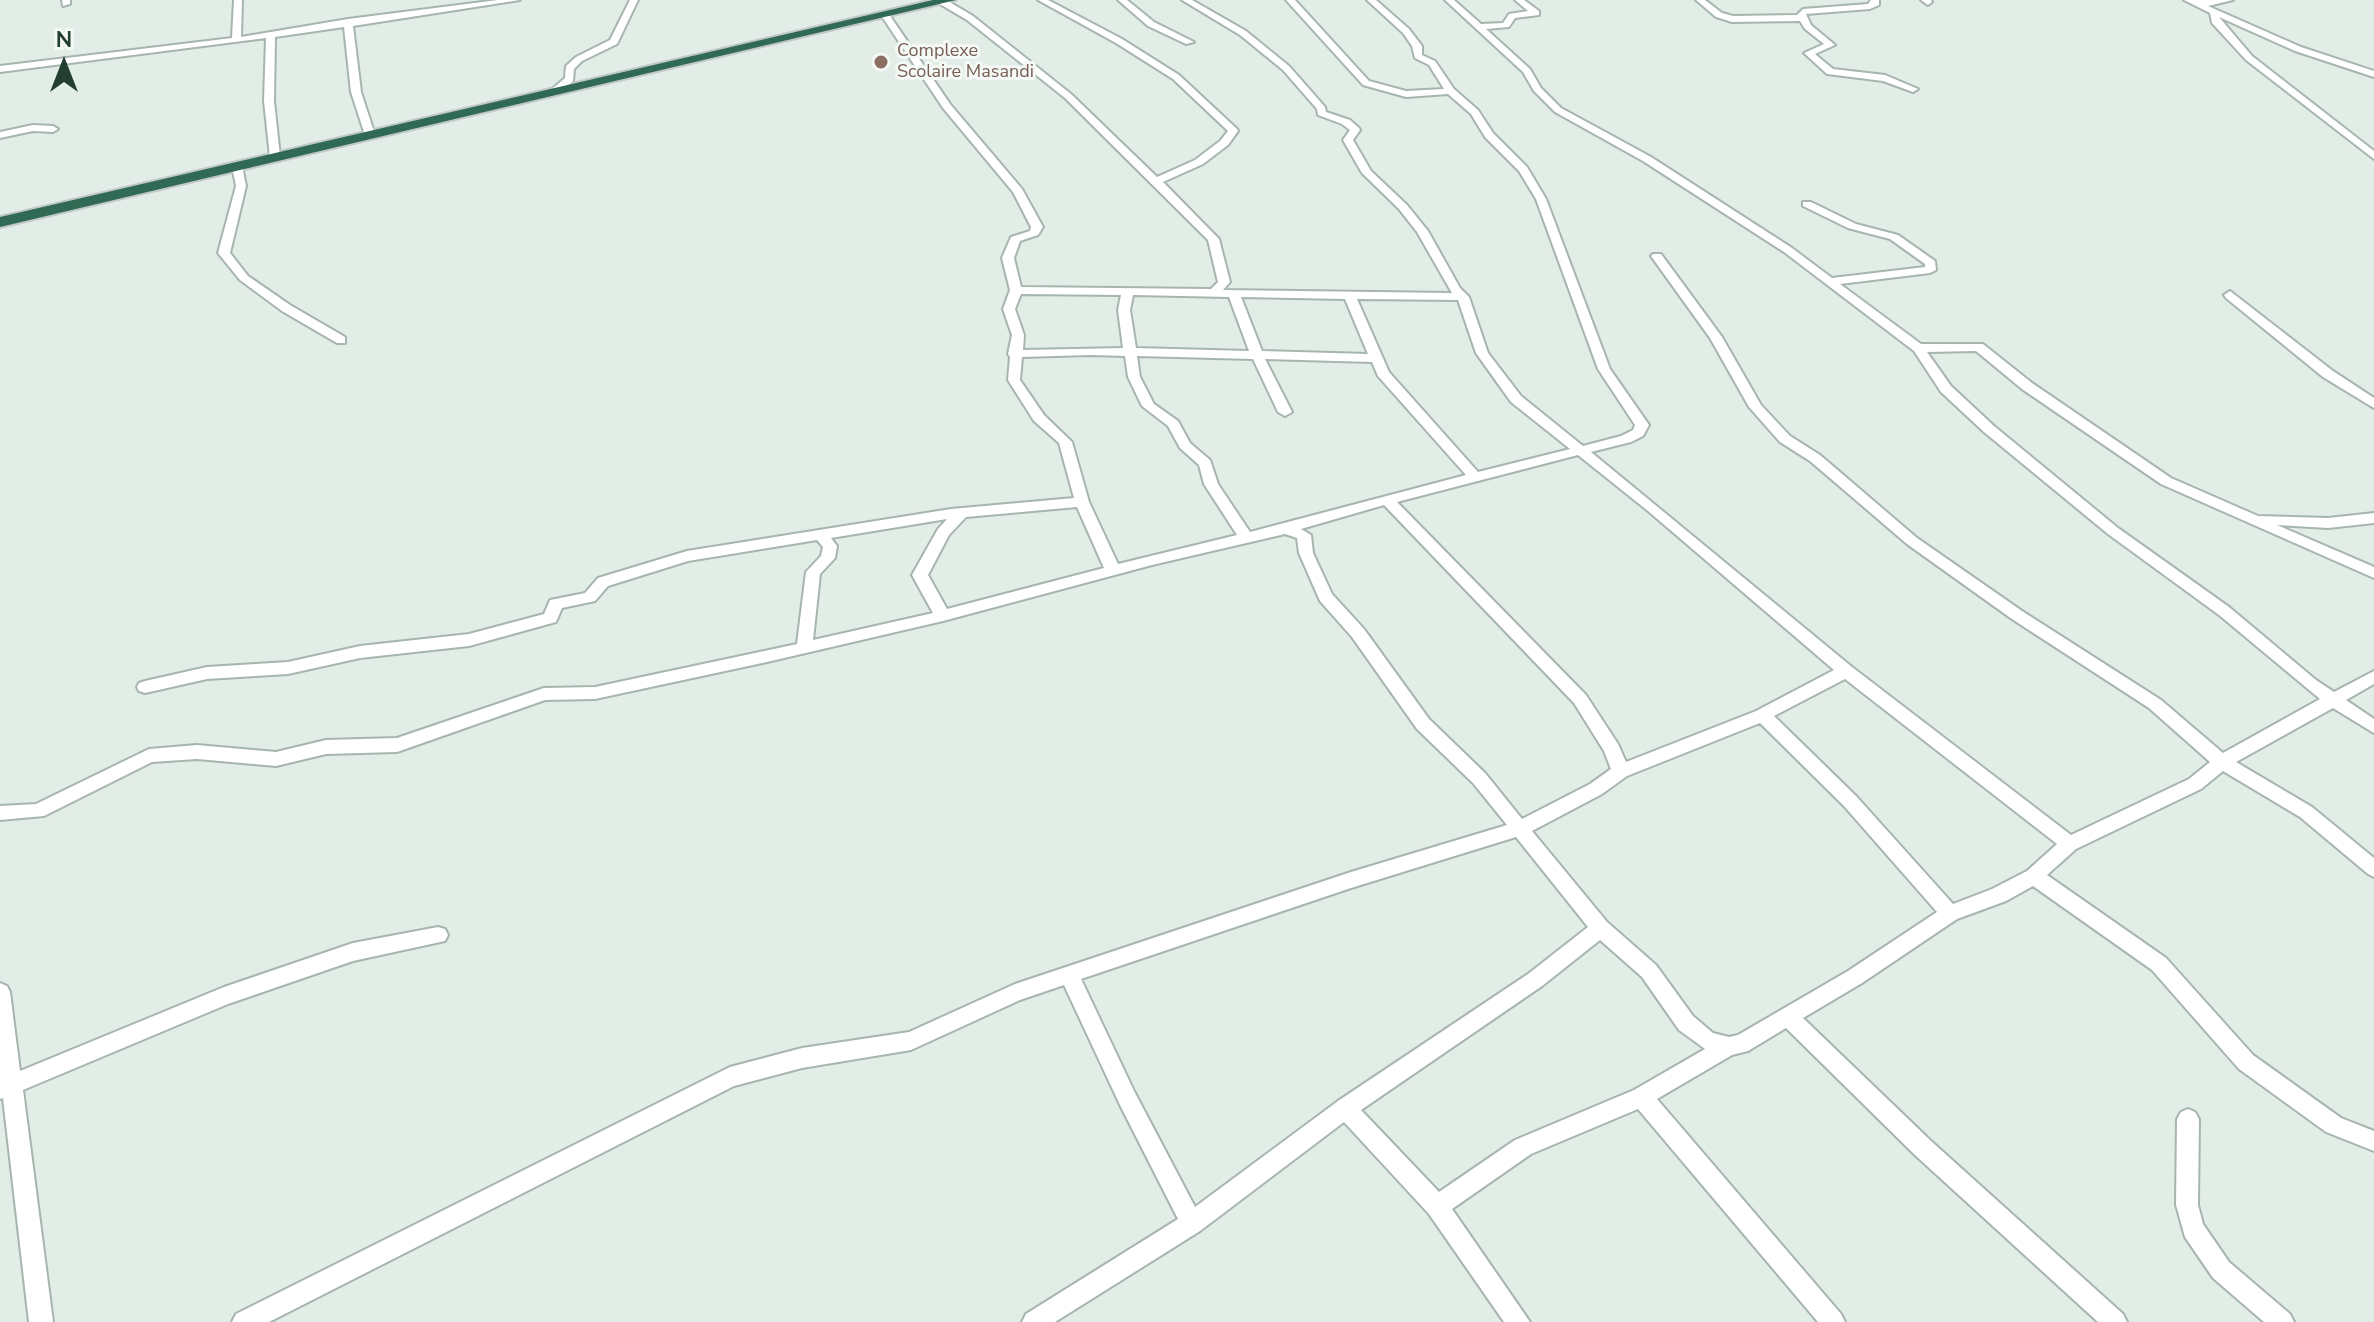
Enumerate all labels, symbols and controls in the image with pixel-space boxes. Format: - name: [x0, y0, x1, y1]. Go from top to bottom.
- north arrow: [24, 24, 104, 104]
- text: N: [56, 25, 72, 55]
- place label: Complexe Scolaire Masandi: [897, 41, 1034, 84]
- marker: Complexe Scolaire Masandi: [872, 53, 890, 71]

